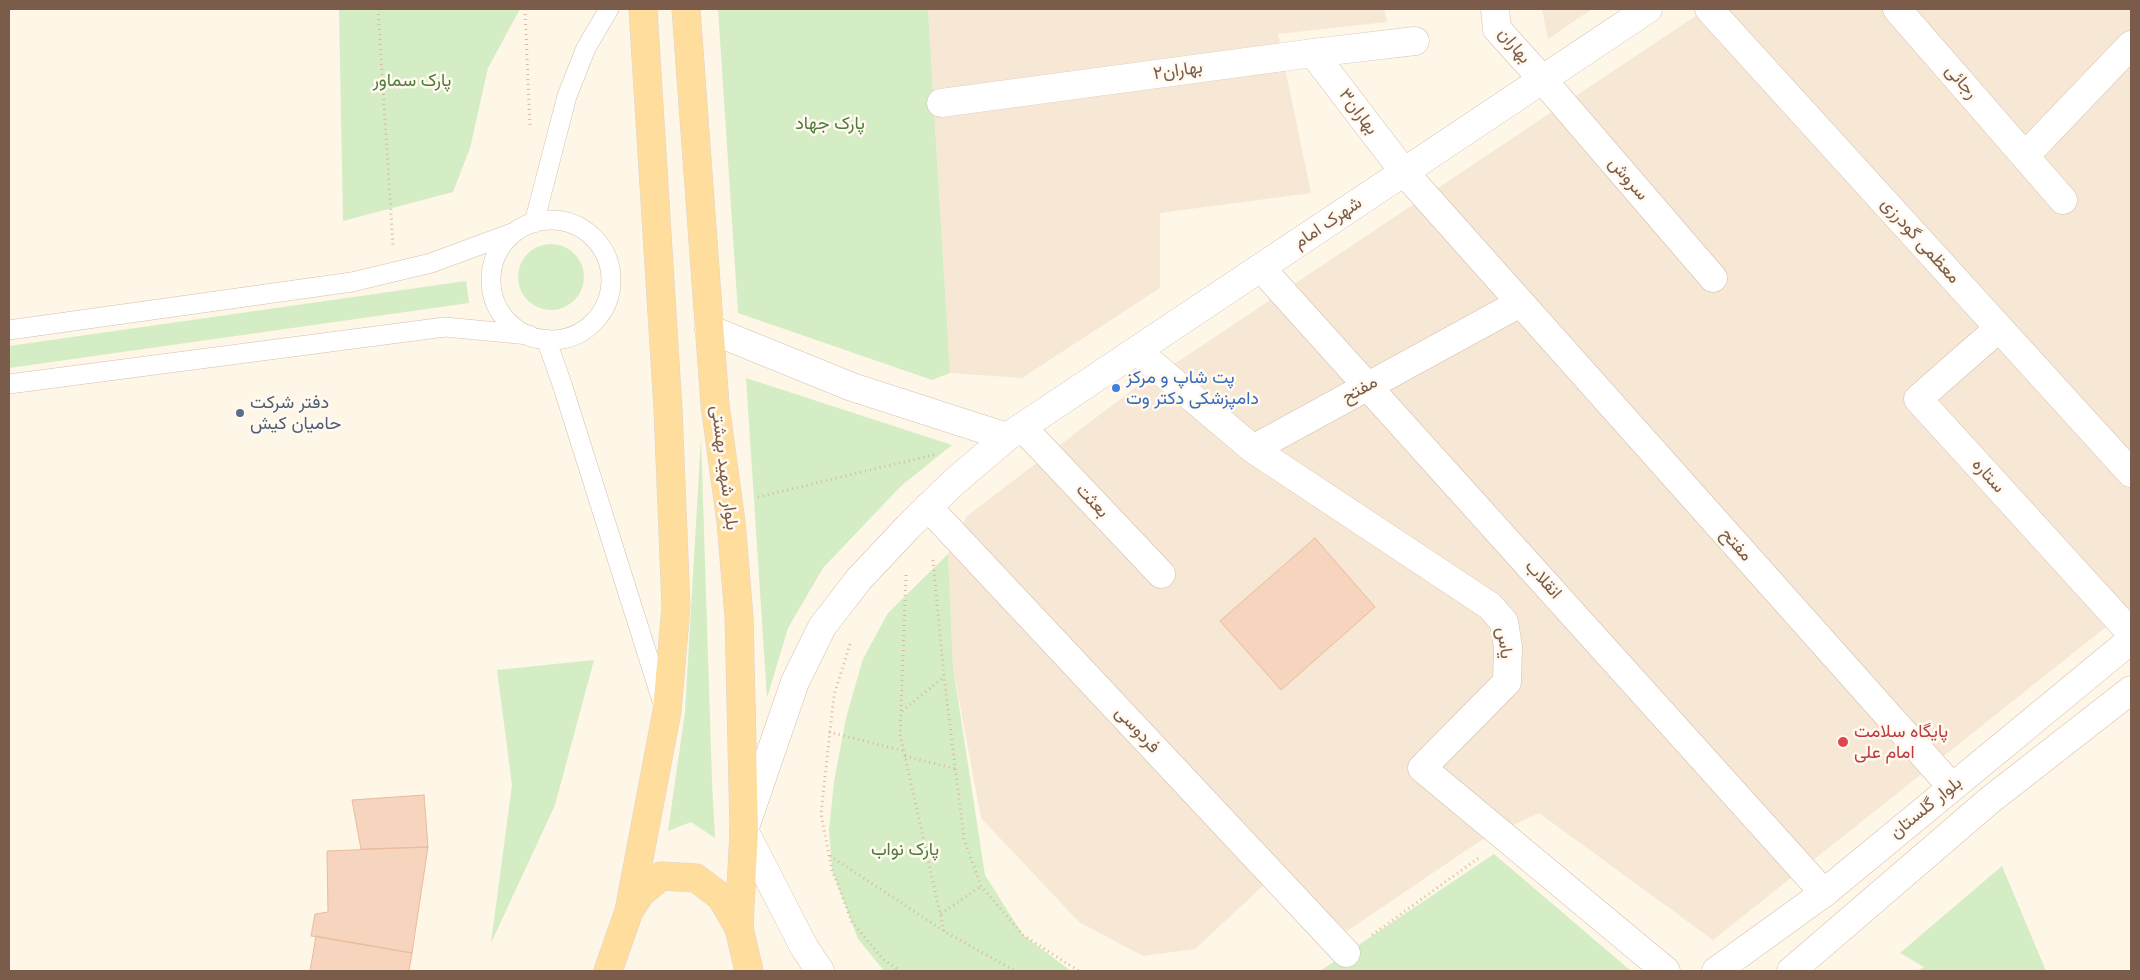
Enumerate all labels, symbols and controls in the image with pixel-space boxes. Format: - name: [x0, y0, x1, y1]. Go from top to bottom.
- street label: بهاران: [1493, 24, 1535, 68]
- street label: بهاران۲: [1152, 57, 1204, 85]
- street label: رجائی: [1940, 60, 1982, 104]
- park label: پارک سماور: [373, 70, 451, 92]
- street label: بهاران۳: [1334, 85, 1382, 139]
- park label: پارک جهاد: [795, 113, 865, 135]
- street label: سروش: [1603, 153, 1653, 205]
- street label: شهرک امام: [1290, 192, 1366, 254]
- street label: معظمی گودرزی: [1876, 194, 1964, 288]
- place label: پت شاپ و مرکز دامپزشکی دکتر وت: [1126, 367, 1259, 409]
- street label: مفتح: [1338, 371, 1382, 409]
- marker: پت شاپ و مرکز دامپزشکی دکتر وت: [1110, 382, 1122, 394]
- place label: دفتر شرکت حامیان کیش: [250, 392, 341, 434]
- street label: بلوار شهید بهشتی: [706, 404, 742, 532]
- marker: دفتر شرکت حامیان کیش: [234, 407, 246, 419]
- street label: ستاره: [1967, 454, 2009, 498]
- street label: بعثت: [1071, 479, 1113, 523]
- street label: مفتح: [1715, 524, 1757, 566]
- street label: انقلاب: [1520, 556, 1566, 604]
- street label: یاس: [1491, 626, 1517, 660]
- street label: فردوسی: [1110, 702, 1164, 758]
- place label: پایگاه سلامت امام علی: [1854, 721, 1948, 764]
- marker: پایگاه سلامت امام علی: [1836, 735, 1850, 749]
- street label: بلوار گلستان: [1886, 772, 1966, 844]
- park label: پارک نواب: [871, 839, 939, 861]

